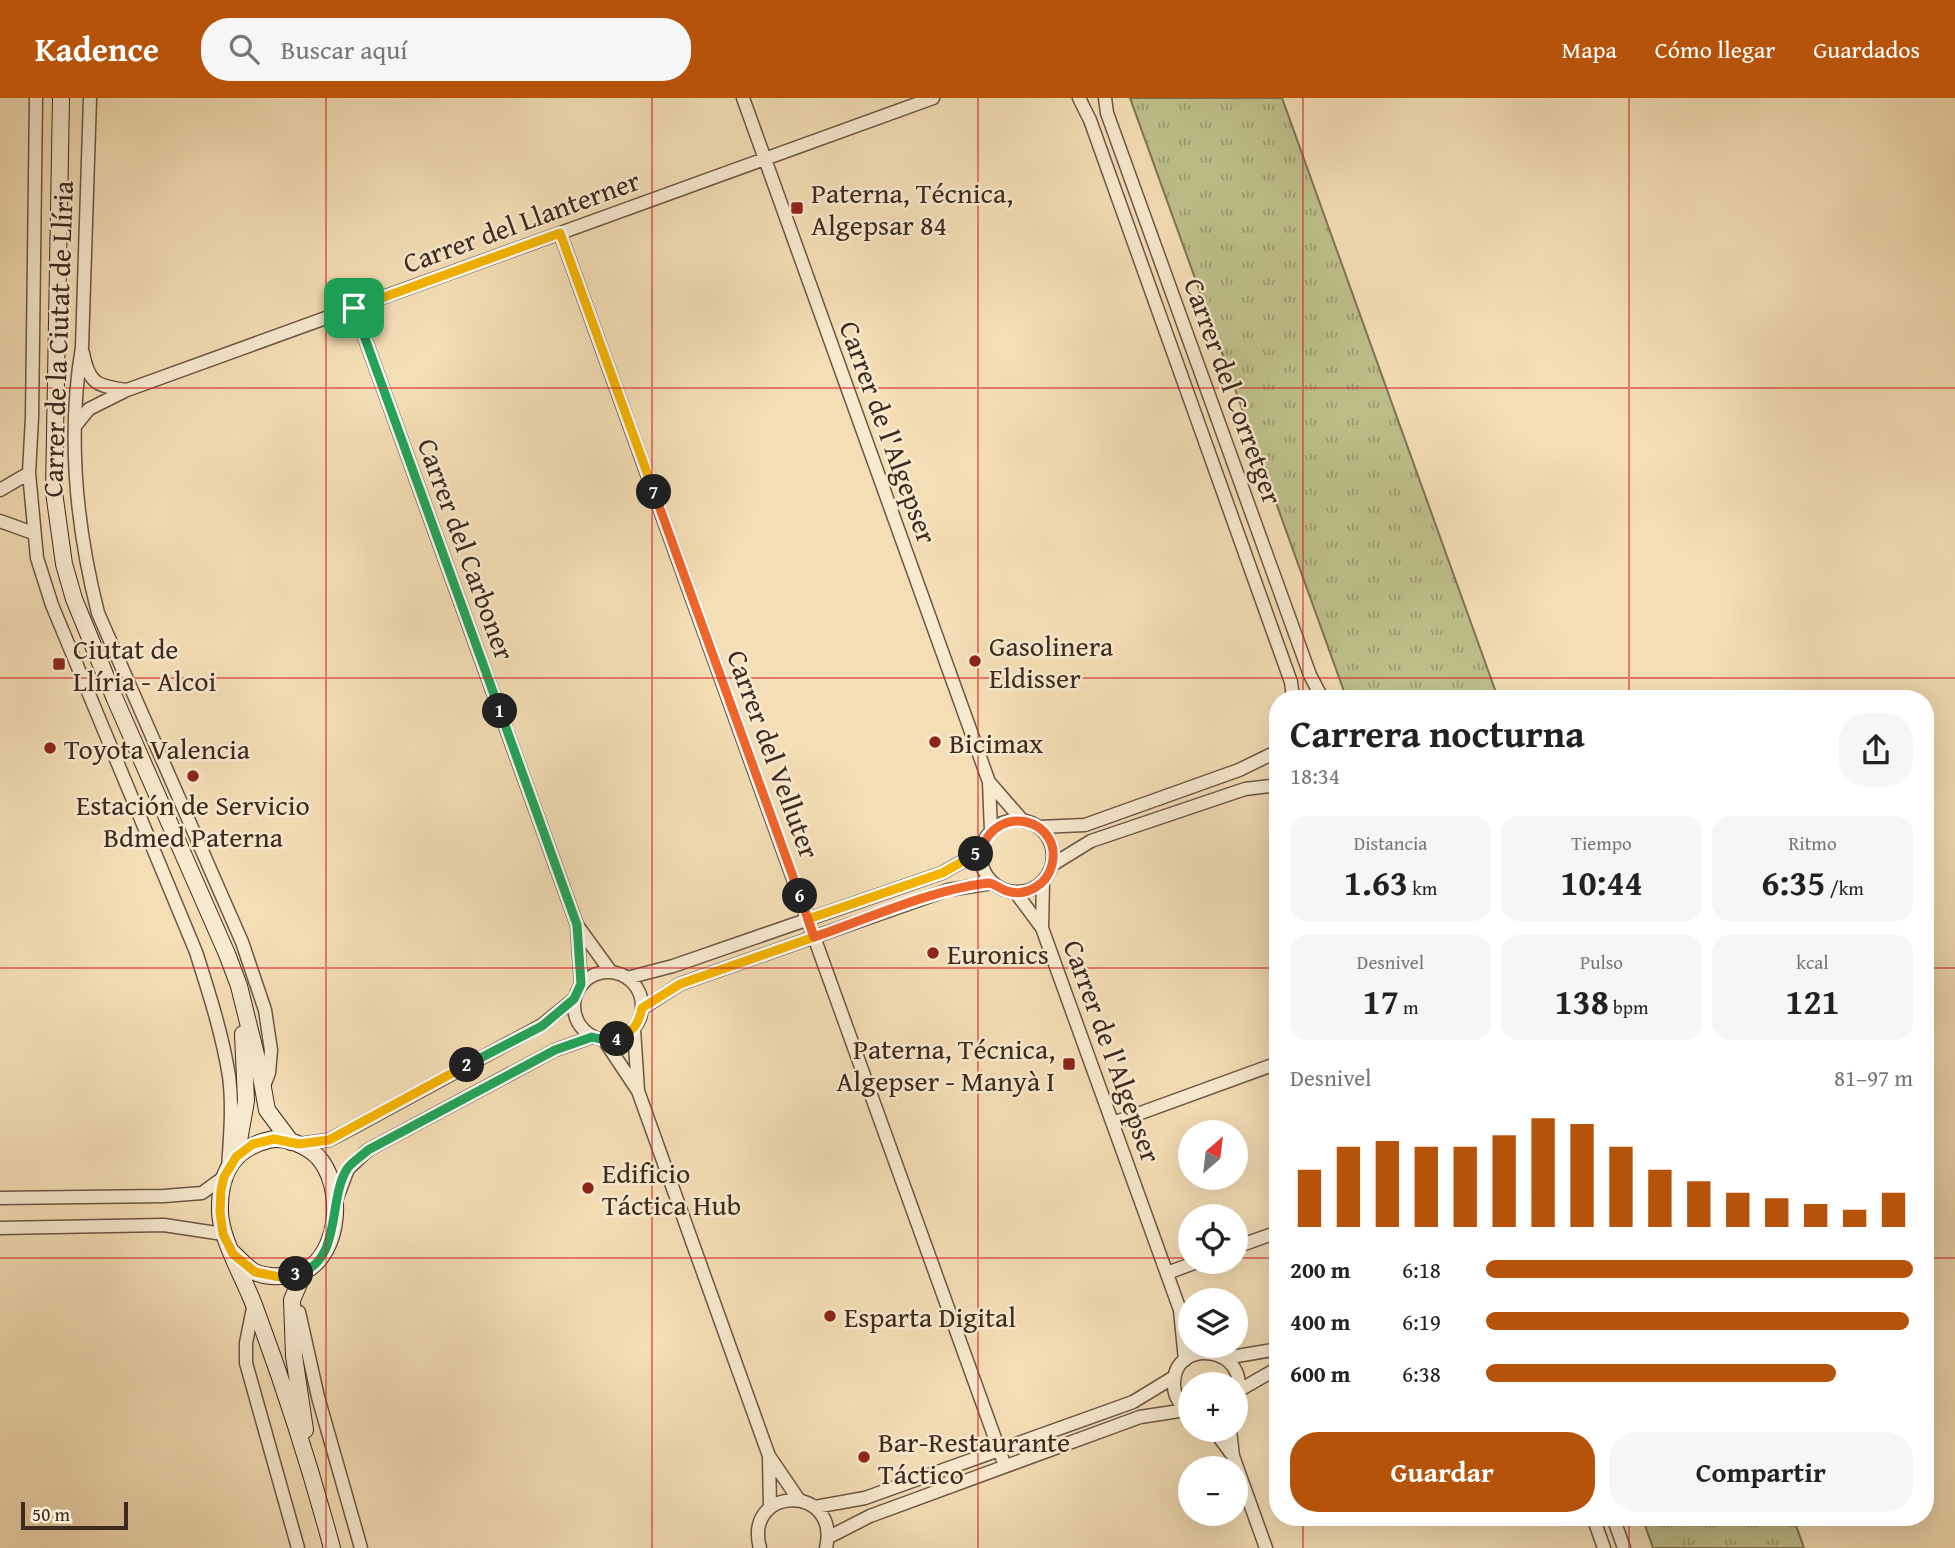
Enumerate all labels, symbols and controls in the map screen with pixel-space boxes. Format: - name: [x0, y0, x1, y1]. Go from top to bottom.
- search box: [201, 18, 691, 81]
- text: Kadence: [35, 25, 159, 73]
- icon: search: [225, 30, 263, 68]
- text: Buscar aquí: [281, 30, 408, 69]
- text: Mapa: [1561, 32, 1617, 67]
- text: Cómo llegar: [1655, 32, 1775, 67]
- text: Guardados: [1813, 32, 1920, 67]
- street label: Carrer del Llanterner: [397, 159, 646, 283]
- place label: Paterna, Técnica, Algepsar 84: [811, 172, 1013, 245]
- street label: Carrer de la Ciutat de Llíria: [31, 179, 83, 498]
- marker: Paterna, Técnica, Algepsar 84: [789, 200, 805, 216]
- street label: Carrer del Corretger: [1174, 272, 1294, 510]
- pin: [324, 278, 384, 338]
- icon: arrive: [335, 289, 373, 327]
- street label: Carrer de l'Algepser: [830, 315, 948, 549]
- street label: Carrer del Carboner: [408, 432, 526, 666]
- pin: 7: [636, 474, 672, 510]
- text: 7: [649, 477, 658, 505]
- place label: Gasolinera Eldisser: [989, 625, 1114, 698]
- place label: Ciutat de Llíria - Alcoi: [73, 628, 216, 701]
- street label: Carrer del Velluter: [717, 644, 831, 864]
- marker: Gasolinera Eldisser: [967, 653, 983, 669]
- marker: Ciutat de Llíria - Alcoi: [51, 656, 67, 672]
- pin: 1: [482, 694, 518, 728]
- text: 1: [495, 696, 504, 724]
- text: Carrera nocturna: [1290, 705, 1585, 761]
- button: share: [1839, 713, 1913, 787]
- place label: Bicimax: [949, 722, 1044, 763]
- place label: Toyota Valencia: [64, 728, 251, 769]
- marker: Bicimax: [927, 734, 943, 750]
- marker: Toyota Valencia: [42, 740, 58, 756]
- text: 18:34: [1290, 759, 1340, 792]
- marker: Estación de Servicio Bdmed Paterna: [185, 768, 201, 784]
- place label: Estación de Servicio Bdmed Paterna: [76, 784, 310, 857]
- text: Distancia: [1354, 829, 1427, 857]
- text: Tiempo: [1571, 829, 1632, 857]
- text: Ritmo: [1788, 829, 1837, 857]
- pin: 5: [958, 836, 993, 872]
- text: 5: [971, 839, 980, 867]
- text: 1.63: [1344, 857, 1408, 908]
- text: 10:44: [1560, 857, 1643, 908]
- text: 6:35: [1761, 857, 1825, 908]
- text: km: [1408, 874, 1437, 902]
- text: /km: [1825, 874, 1864, 902]
- pin: 6: [782, 878, 818, 914]
- text: 6: [795, 881, 804, 909]
- place label: Euronics: [947, 933, 1049, 974]
- street label: Carrer de l'Algepser: [1054, 934, 1172, 1168]
- marker: Euronics: [925, 945, 941, 961]
- text: Desnivel: [1357, 948, 1424, 976]
- text: Pulso: [1580, 948, 1623, 976]
- text: kcal: [1796, 948, 1829, 976]
- text: 17: [1363, 976, 1399, 1027]
- text: 138: [1554, 976, 1609, 1027]
- text: 121: [1785, 976, 1840, 1027]
- text: m: [1399, 993, 1418, 1021]
- text: bpm: [1609, 993, 1649, 1021]
- pin: 4: [600, 1021, 634, 1056]
- text: 4: [612, 1024, 621, 1052]
- place label: Paterna, Técnica, Algepser - Manyà I: [836, 1028, 1055, 1101]
- pin: 2: [449, 1048, 484, 1082]
- text: 2: [462, 1050, 471, 1078]
- marker: Paterna, Técnica, Algepser - Manyà I: [1061, 1056, 1077, 1072]
- text: Desnivel: [1290, 1061, 1371, 1094]
- text: 81–97 m: [1834, 1061, 1913, 1094]
- north arrow: [1178, 1120, 1248, 1190]
- map controls: [1178, 1120, 1248, 1526]
- place label: Edificio Táctica Hub: [602, 1152, 741, 1225]
- marker: Edificio Táctica Hub: [580, 1180, 596, 1196]
- button: locate: [1178, 1204, 1248, 1274]
- text: 200 m: [1290, 1253, 1351, 1286]
- text: 6:18: [1402, 1253, 1441, 1286]
- pin: 3: [278, 1256, 314, 1292]
- text: 3: [291, 1259, 300, 1287]
- button: layers: [1178, 1288, 1248, 1358]
- place label: Esparta Digital: [844, 1296, 1016, 1337]
- text: 400 m: [1290, 1305, 1351, 1338]
- text: 6:19: [1402, 1305, 1441, 1338]
- marker: Esparta Digital: [822, 1308, 838, 1324]
- text: 600 m: [1290, 1357, 1351, 1390]
- text: 6:38: [1402, 1357, 1441, 1390]
- button: +: [1178, 1372, 1248, 1442]
- place label: Bar-Restaurante Táctico: [878, 1421, 1070, 1494]
- button: Guardar: [1290, 1432, 1595, 1512]
- button: Compartir: [1609, 1432, 1913, 1512]
- marker: Bar-Restaurante Táctico: [856, 1449, 872, 1465]
- button: −: [1178, 1456, 1248, 1526]
- scale bar: [21, 1499, 128, 1531]
- text: 50 m: [32, 1500, 70, 1528]

